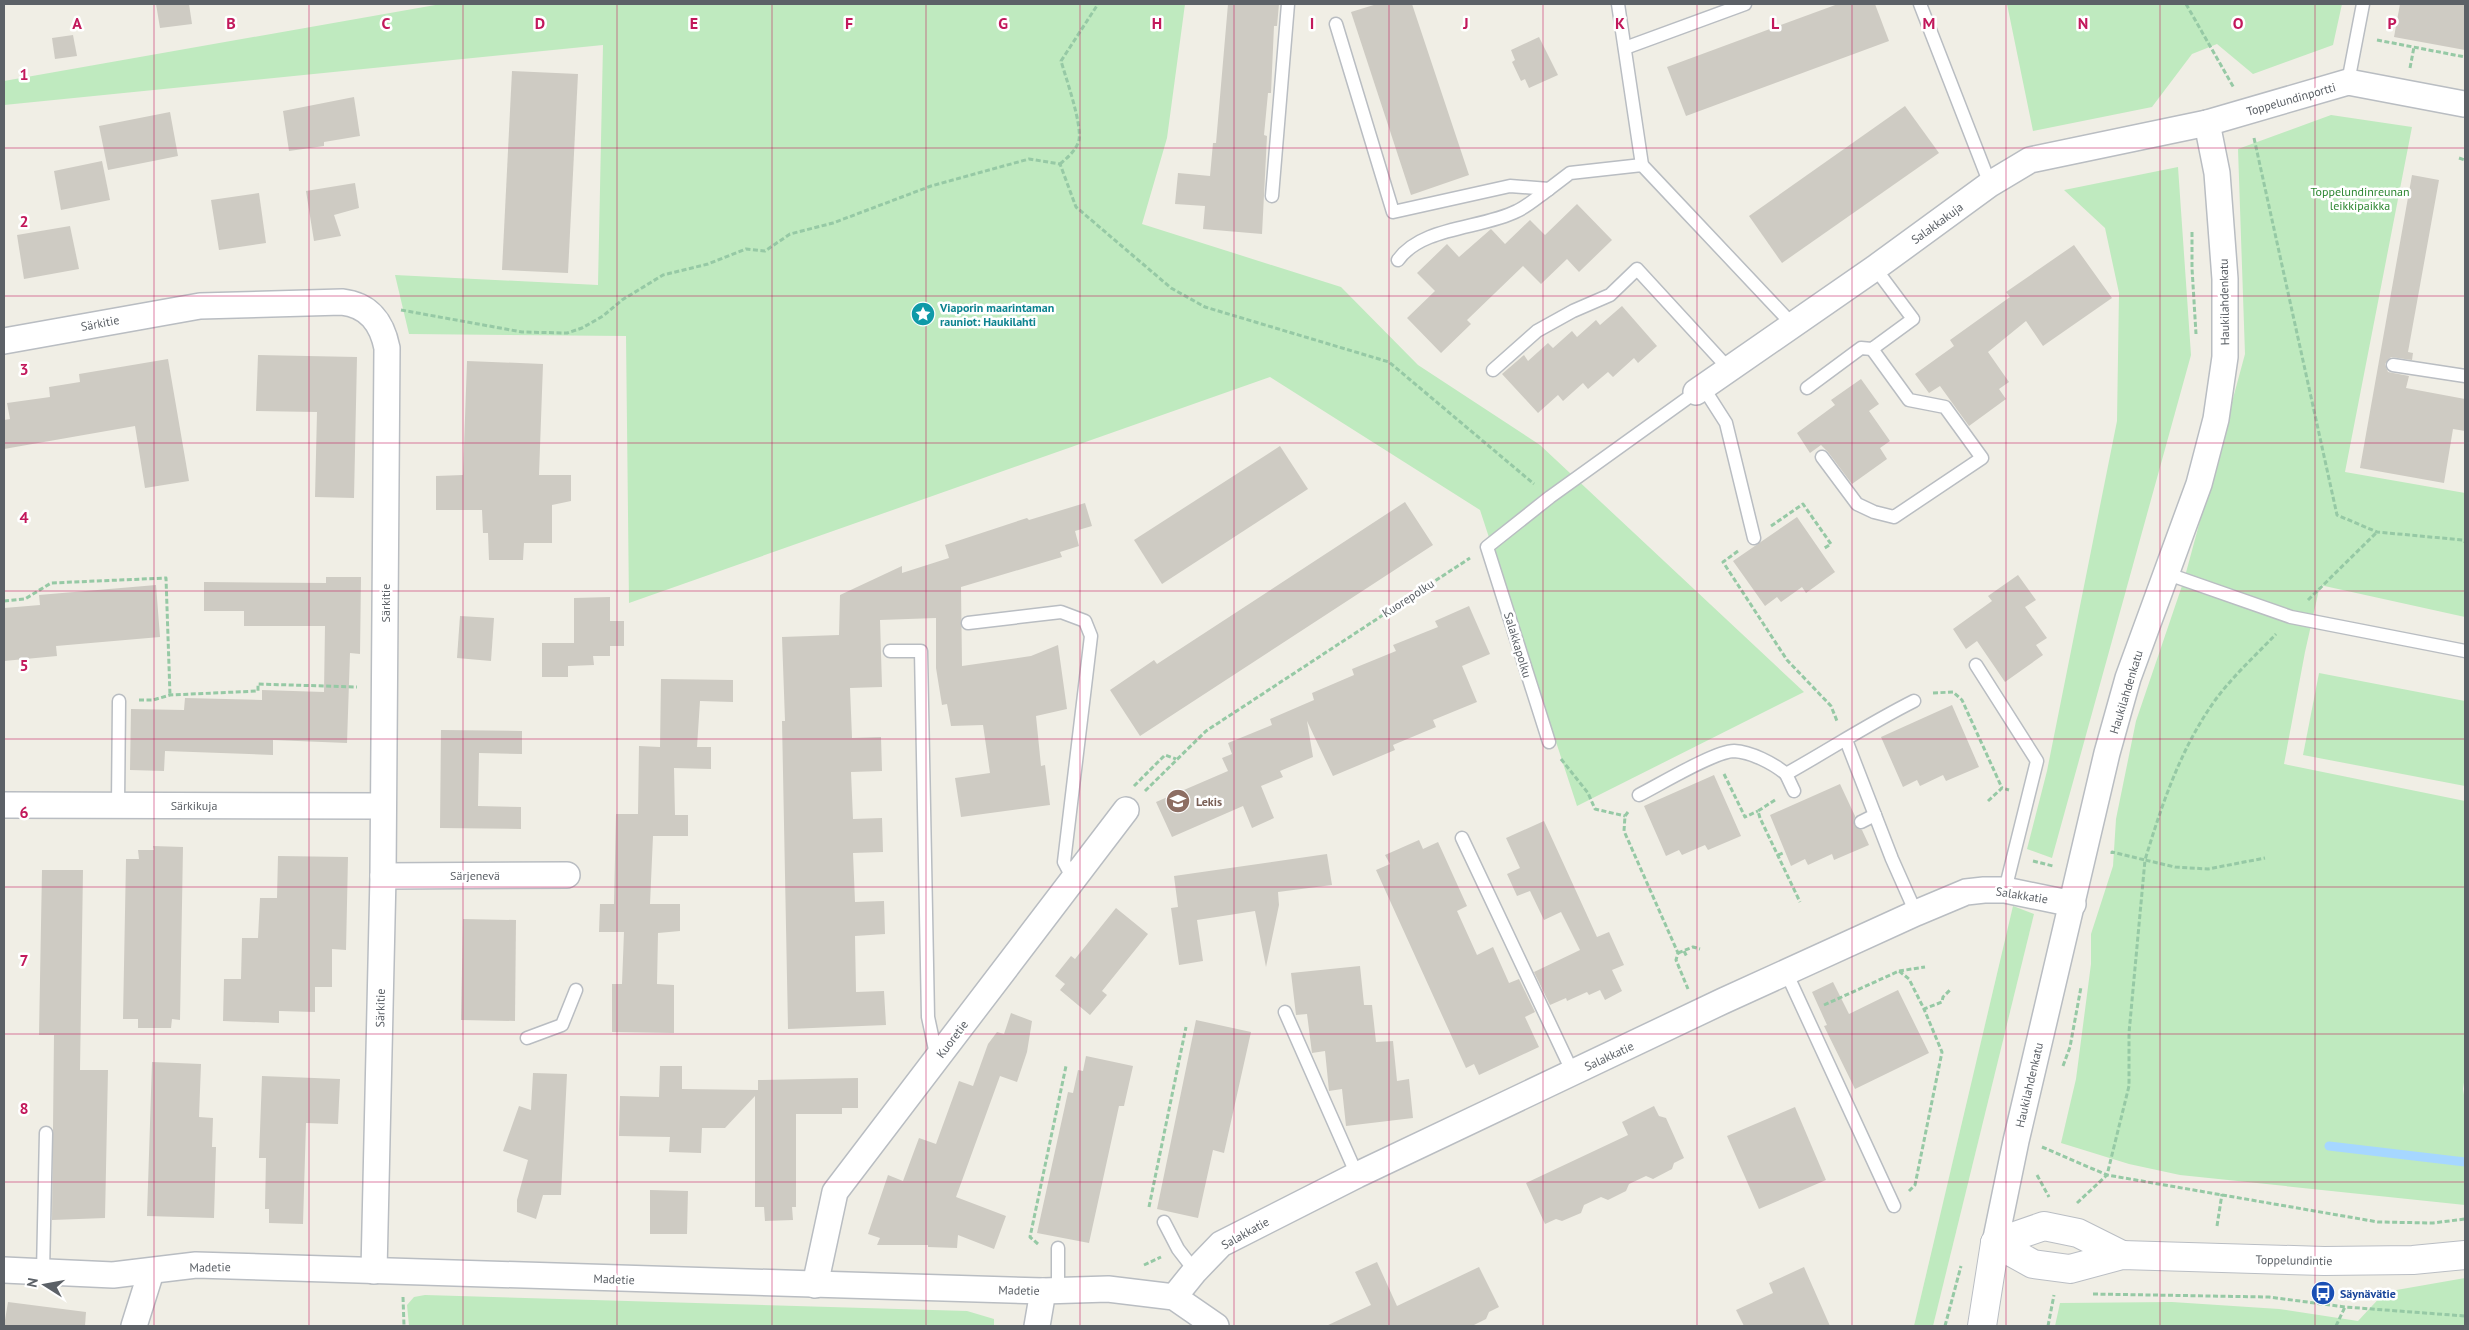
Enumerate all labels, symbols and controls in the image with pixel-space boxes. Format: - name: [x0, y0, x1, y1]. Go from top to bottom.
- text: A: [72, 13, 82, 33]
- text: B: [226, 13, 236, 33]
- text: C: [382, 13, 391, 33]
- text: D: [535, 13, 545, 33]
- text: E: [690, 13, 698, 33]
- text: F: [845, 13, 853, 33]
- text: G: [998, 13, 1008, 33]
- text: H: [1152, 13, 1162, 33]
- text: I: [1310, 13, 1314, 33]
- text: J: [1462, 13, 1469, 33]
- text: K: [1615, 13, 1625, 33]
- text: L: [1771, 13, 1780, 33]
- text: M: [1923, 13, 1935, 33]
- text: N: [2078, 13, 2088, 33]
- text: O: [2233, 13, 2244, 33]
- text: P: [2387, 13, 2397, 33]
- text: 1: [19, 64, 29, 84]
- street label: Toppelundinportti: [2245, 79, 2337, 119]
- park label: Toppelundinreunan leikkipaikka: [2310, 184, 2410, 213]
- street label: Salakkakuja: [1908, 199, 1966, 247]
- text: 2: [19, 211, 29, 231]
- street label: Haukilahdenkatu: [2216, 258, 2232, 346]
- place label: Viaporin maarintaman rauniot: Haukilahti: [939, 300, 1054, 329]
- place icon: Viaporin maarintaman rauniot: Haukilahti: [910, 301, 936, 327]
- street label: Särkitie: [80, 312, 120, 334]
- text: 3: [19, 359, 29, 379]
- text: 4: [19, 507, 29, 527]
- street label: Kuorepolku: [1379, 576, 1437, 620]
- street label: Särkitie: [378, 584, 393, 622]
- street label: Salakkapolku: [1501, 610, 1535, 680]
- street label: Haukilahdenkatu: [2106, 648, 2146, 736]
- text: 5: [19, 655, 29, 675]
- school or university icon: Lekis: [1165, 788, 1191, 814]
- place label: Lekis: [1196, 794, 1222, 809]
- street label: Särkikuja: [171, 798, 217, 813]
- text: 6: [19, 802, 29, 822]
- street label: Särjenevä: [450, 868, 500, 883]
- street label: Salakkatie: [1995, 883, 2049, 907]
- text: 7: [19, 950, 29, 970]
- street label: Särkitie: [372, 988, 388, 1028]
- street label: Kuoretie: [933, 1017, 971, 1061]
- street label: Salakkatie: [1582, 1038, 1636, 1074]
- street label: Haukilahdenkatu: [2012, 1041, 2046, 1129]
- text: 8: [19, 1098, 29, 1118]
- street label: Salakkatie: [1218, 1214, 1272, 1252]
- street label: Toppelundintie: [2255, 1252, 2333, 1268]
- street label: Madetie: [189, 1259, 231, 1275]
- north arrow: [20, 1260, 70, 1310]
- street label: Madetie: [593, 1271, 635, 1287]
- text: N: [23, 1276, 42, 1289]
- bus stop icon: Säynävätie: [2310, 1280, 2336, 1306]
- street label: Madetie: [998, 1282, 1040, 1298]
- place label: Säynävätie: [2340, 1286, 2396, 1301]

